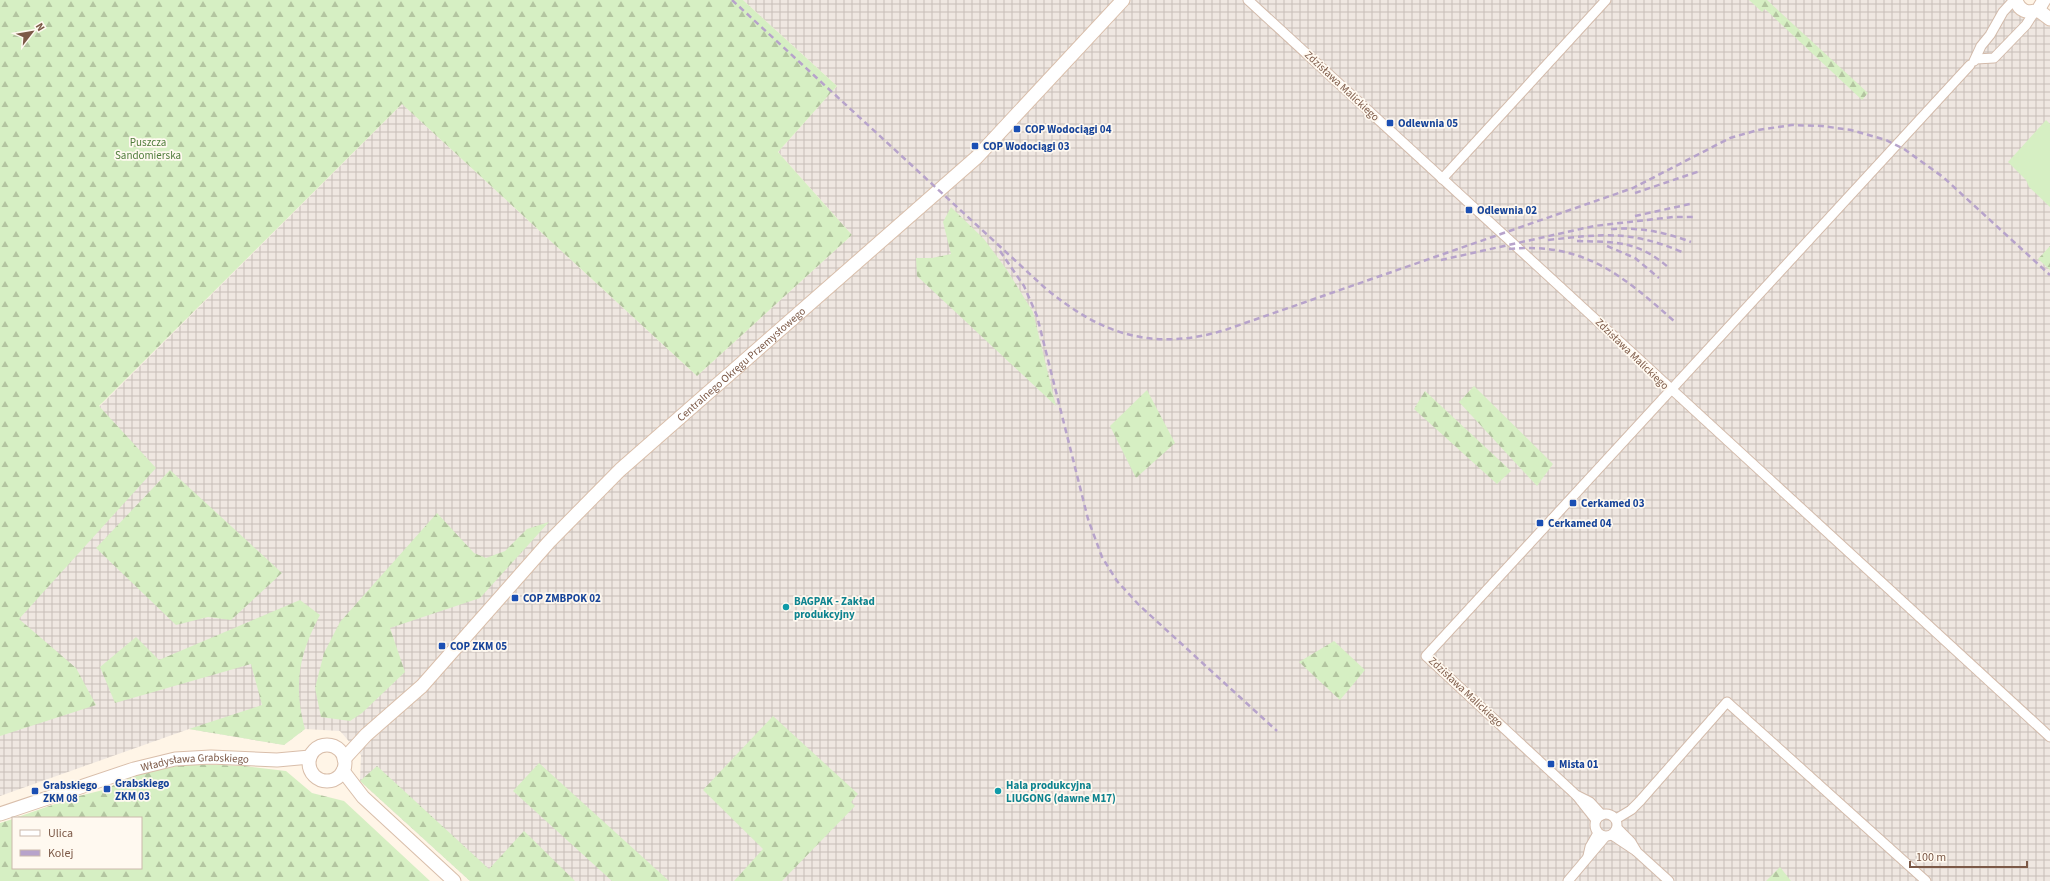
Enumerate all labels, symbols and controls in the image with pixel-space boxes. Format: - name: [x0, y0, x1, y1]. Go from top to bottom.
- north arrow: [12, 12, 52, 52]
- text: N: [32, 20, 48, 34]
- street label: Zdzisława Malickiego: [1301, 47, 1383, 125]
- place label: Odlewnia 05: [1398, 116, 1458, 131]
- marker: Odlewnia 05: [1385, 118, 1395, 128]
- place label: COP Wodociągi 04: [1025, 122, 1112, 137]
- marker: COP Wodociągi 04: [1012, 124, 1022, 134]
- park label: Puszcza Sandomierska: [115, 135, 181, 163]
- place label: COP Wodociągi 03: [983, 139, 1070, 154]
- marker: COP Wodociągi 03: [970, 141, 980, 151]
- place label: Odlewnia 02: [1477, 203, 1537, 218]
- marker: Odlewnia 02: [1464, 205, 1474, 215]
- street label: Centralnego Okręgu Przemysłowego: [673, 303, 809, 425]
- street label: Zdzisława Malickiego: [1592, 315, 1672, 393]
- place label: Cerkamed 03: [1581, 496, 1645, 511]
- marker: Cerkamed 03: [1568, 498, 1578, 508]
- place label: Cerkamed 04: [1548, 516, 1612, 531]
- marker: Cerkamed 04: [1535, 518, 1545, 528]
- place label: COP ZMBPOK 02: [523, 591, 601, 606]
- marker: COP ZMBPOK 02: [510, 593, 520, 603]
- place label: BAGPAK - Zakład produkcyjny: [794, 594, 875, 622]
- marker: BAGPAK - Zakład produkcyjny: [781, 602, 791, 612]
- place label: COP ZKM 05: [450, 639, 507, 654]
- marker: COP ZKM 05: [437, 641, 447, 651]
- street label: Zdzisława Malickiego: [1425, 653, 1507, 731]
- street label: Władysława Grabskiego: [139, 749, 249, 775]
- place label: Mista 01: [1559, 757, 1599, 772]
- marker: Mista 01: [1546, 759, 1556, 769]
- place label: Grabskiego ZKM 03: [115, 776, 169, 804]
- place label: Grabskiego ZKM 08: [43, 778, 97, 806]
- place label: Hala produkcyjna LIUGONG (dawne M17): [1006, 778, 1116, 806]
- marker: Grabskiego ZKM 03: [102, 784, 112, 794]
- marker: Grabskiego ZKM 08: [30, 786, 40, 796]
- marker: Hala produkcyjna LIUGONG (dawne M17): [993, 786, 1003, 796]
- legend: [12, 817, 142, 869]
- text: Ulica: [48, 825, 73, 842]
- scale bar: [1910, 843, 2027, 869]
- text: Kolej: [48, 845, 73, 862]
- text: 100 m: [1916, 849, 1946, 866]

